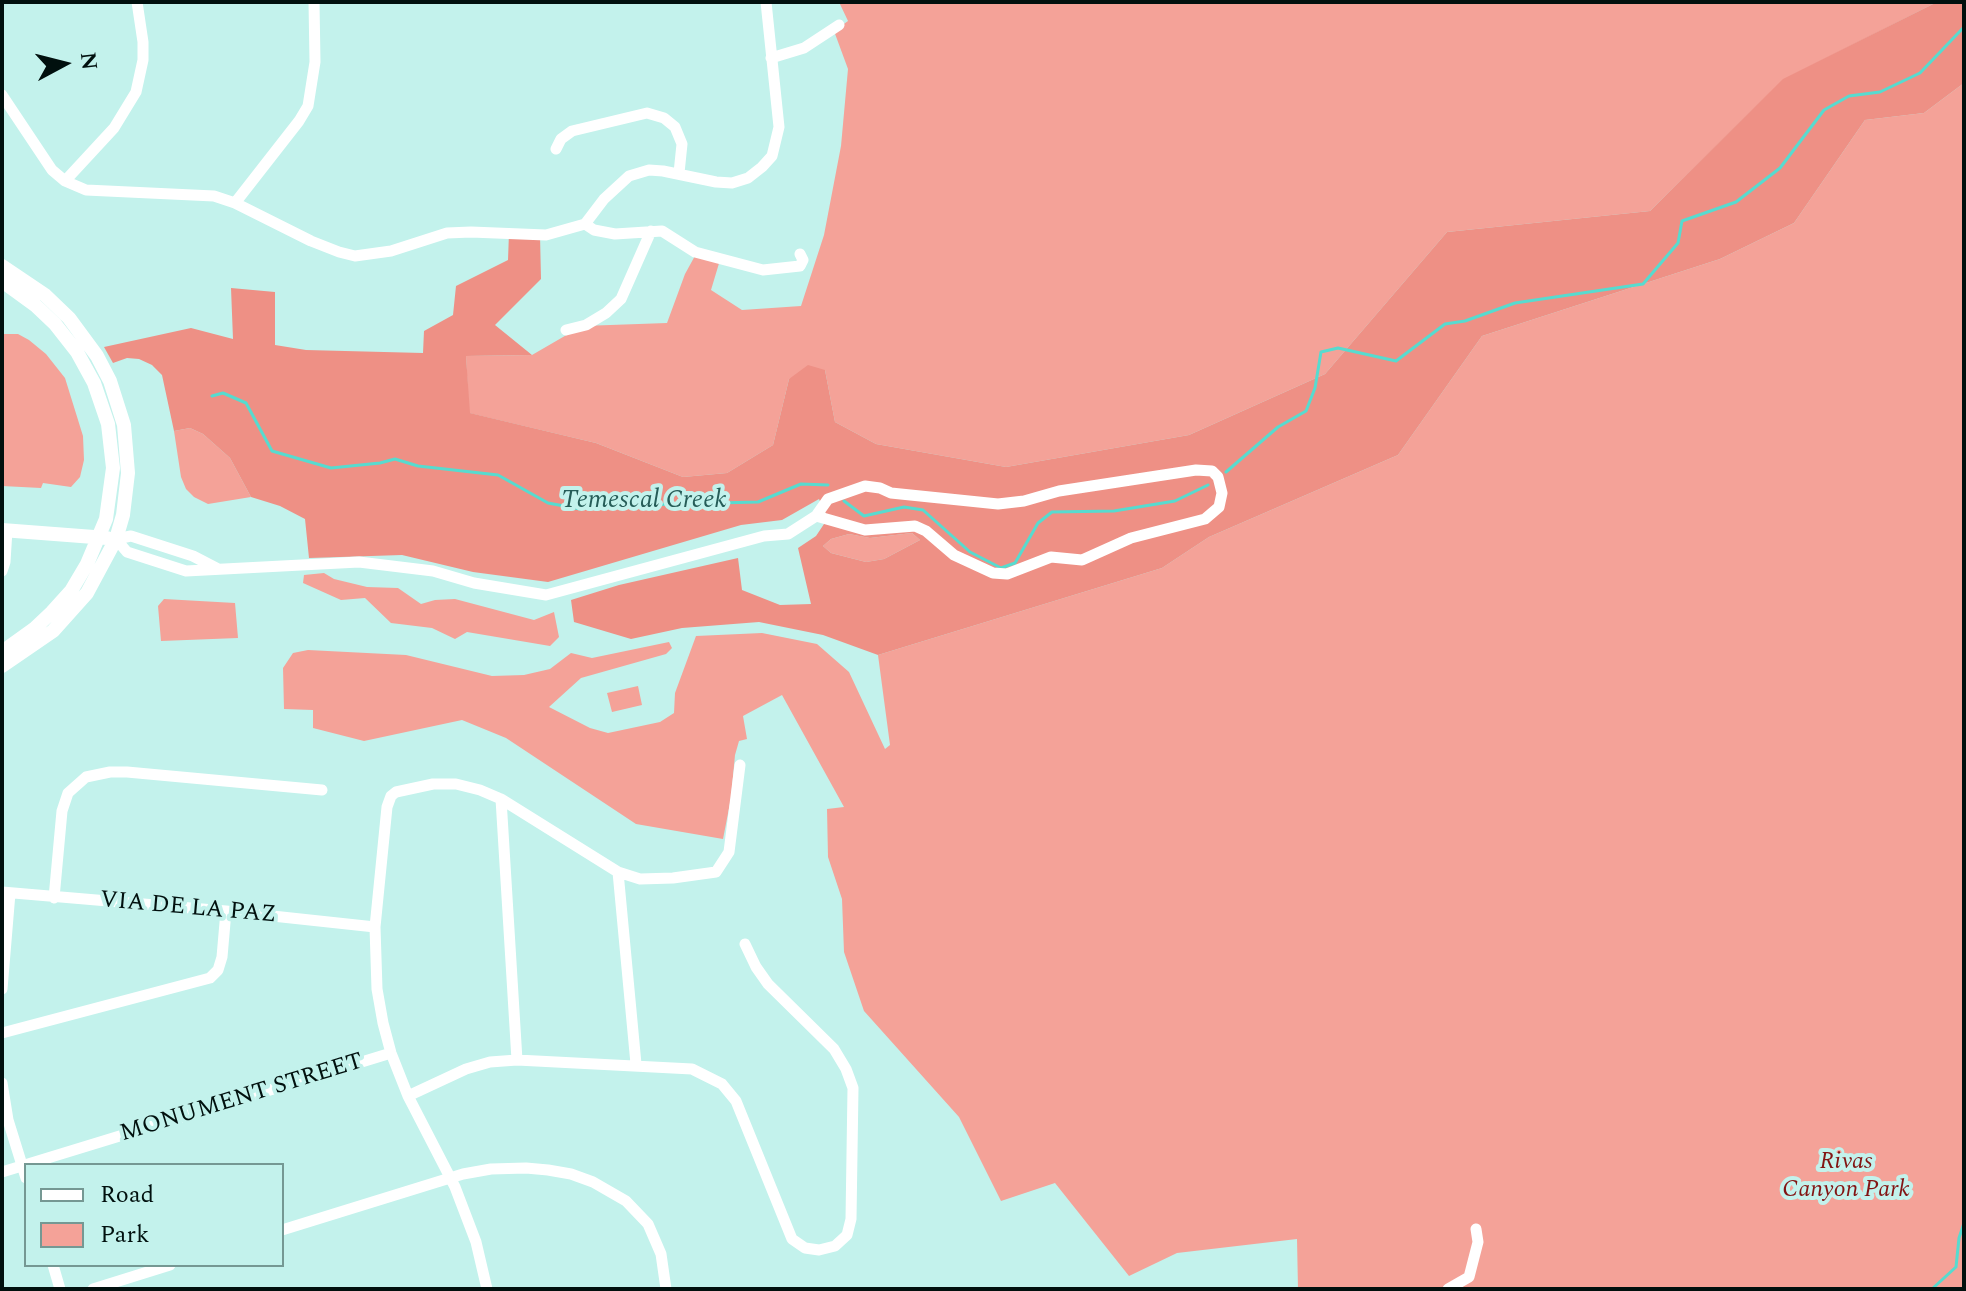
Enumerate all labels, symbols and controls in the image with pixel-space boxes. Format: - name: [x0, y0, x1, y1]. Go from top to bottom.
- north arrow: [24, 24, 104, 104]
- text: N: [71, 50, 106, 72]
- water label: Temescal Creek: [561, 486, 727, 518]
- street label: VIA DE LA PAZ: [99, 887, 277, 931]
- street label: MONUMENT STREET: [117, 1048, 367, 1150]
- park label: Rivas Canyon Park: [1782, 1149, 1910, 1205]
- legend: [24, 1163, 284, 1267]
- text: Road: [100, 1177, 154, 1213]
- text: Park: [100, 1217, 150, 1253]

